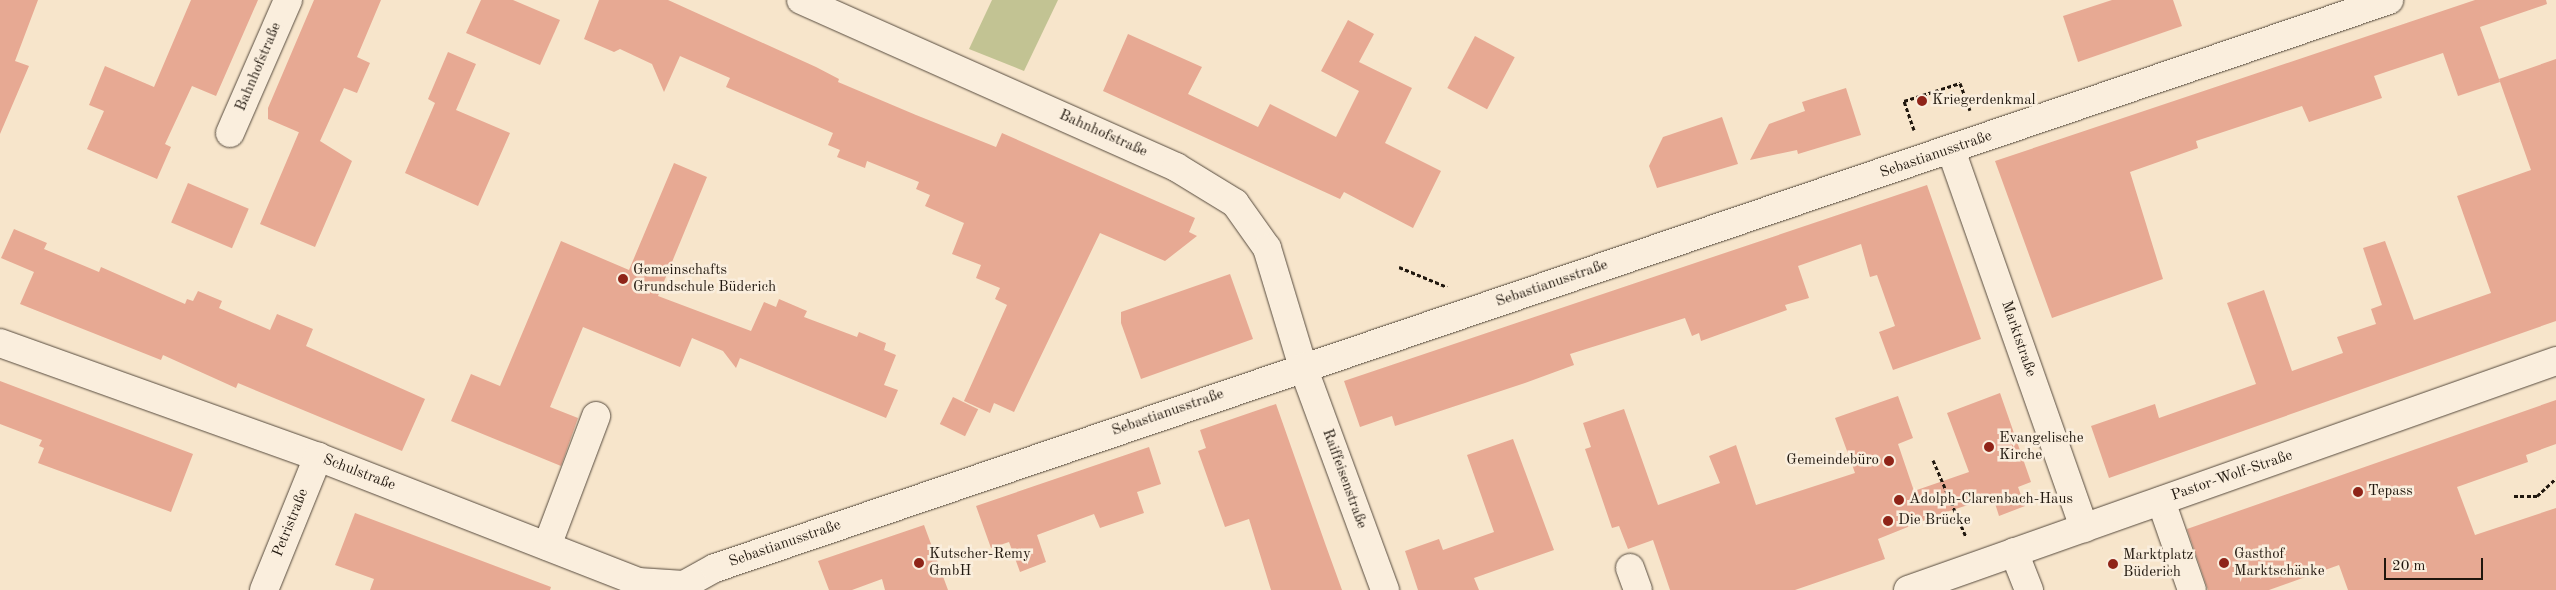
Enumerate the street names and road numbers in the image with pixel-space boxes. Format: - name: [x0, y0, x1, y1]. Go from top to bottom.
- street label: Bahnhofstraße: [232, 20, 286, 114]
- street label: Bahnhofstraße: [1056, 107, 1150, 161]
- street label: Sebastianusstraße: [1878, 127, 1994, 183]
- street label: Sebastianusstraße: [1494, 256, 1610, 312]
- street label: Marktstraße: [1997, 299, 2039, 379]
- street label: Sebastianusstraße: [1110, 385, 1226, 441]
- street label: Raiffeisenstraße: [1318, 427, 1370, 531]
- street label: Pastor-Wolf-Straße: [2169, 447, 2295, 505]
- street label: Schulstraße: [320, 451, 398, 495]
- street label: Petristraße: [269, 486, 313, 560]
- street label: Sebastianusstraße: [727, 516, 843, 572]

